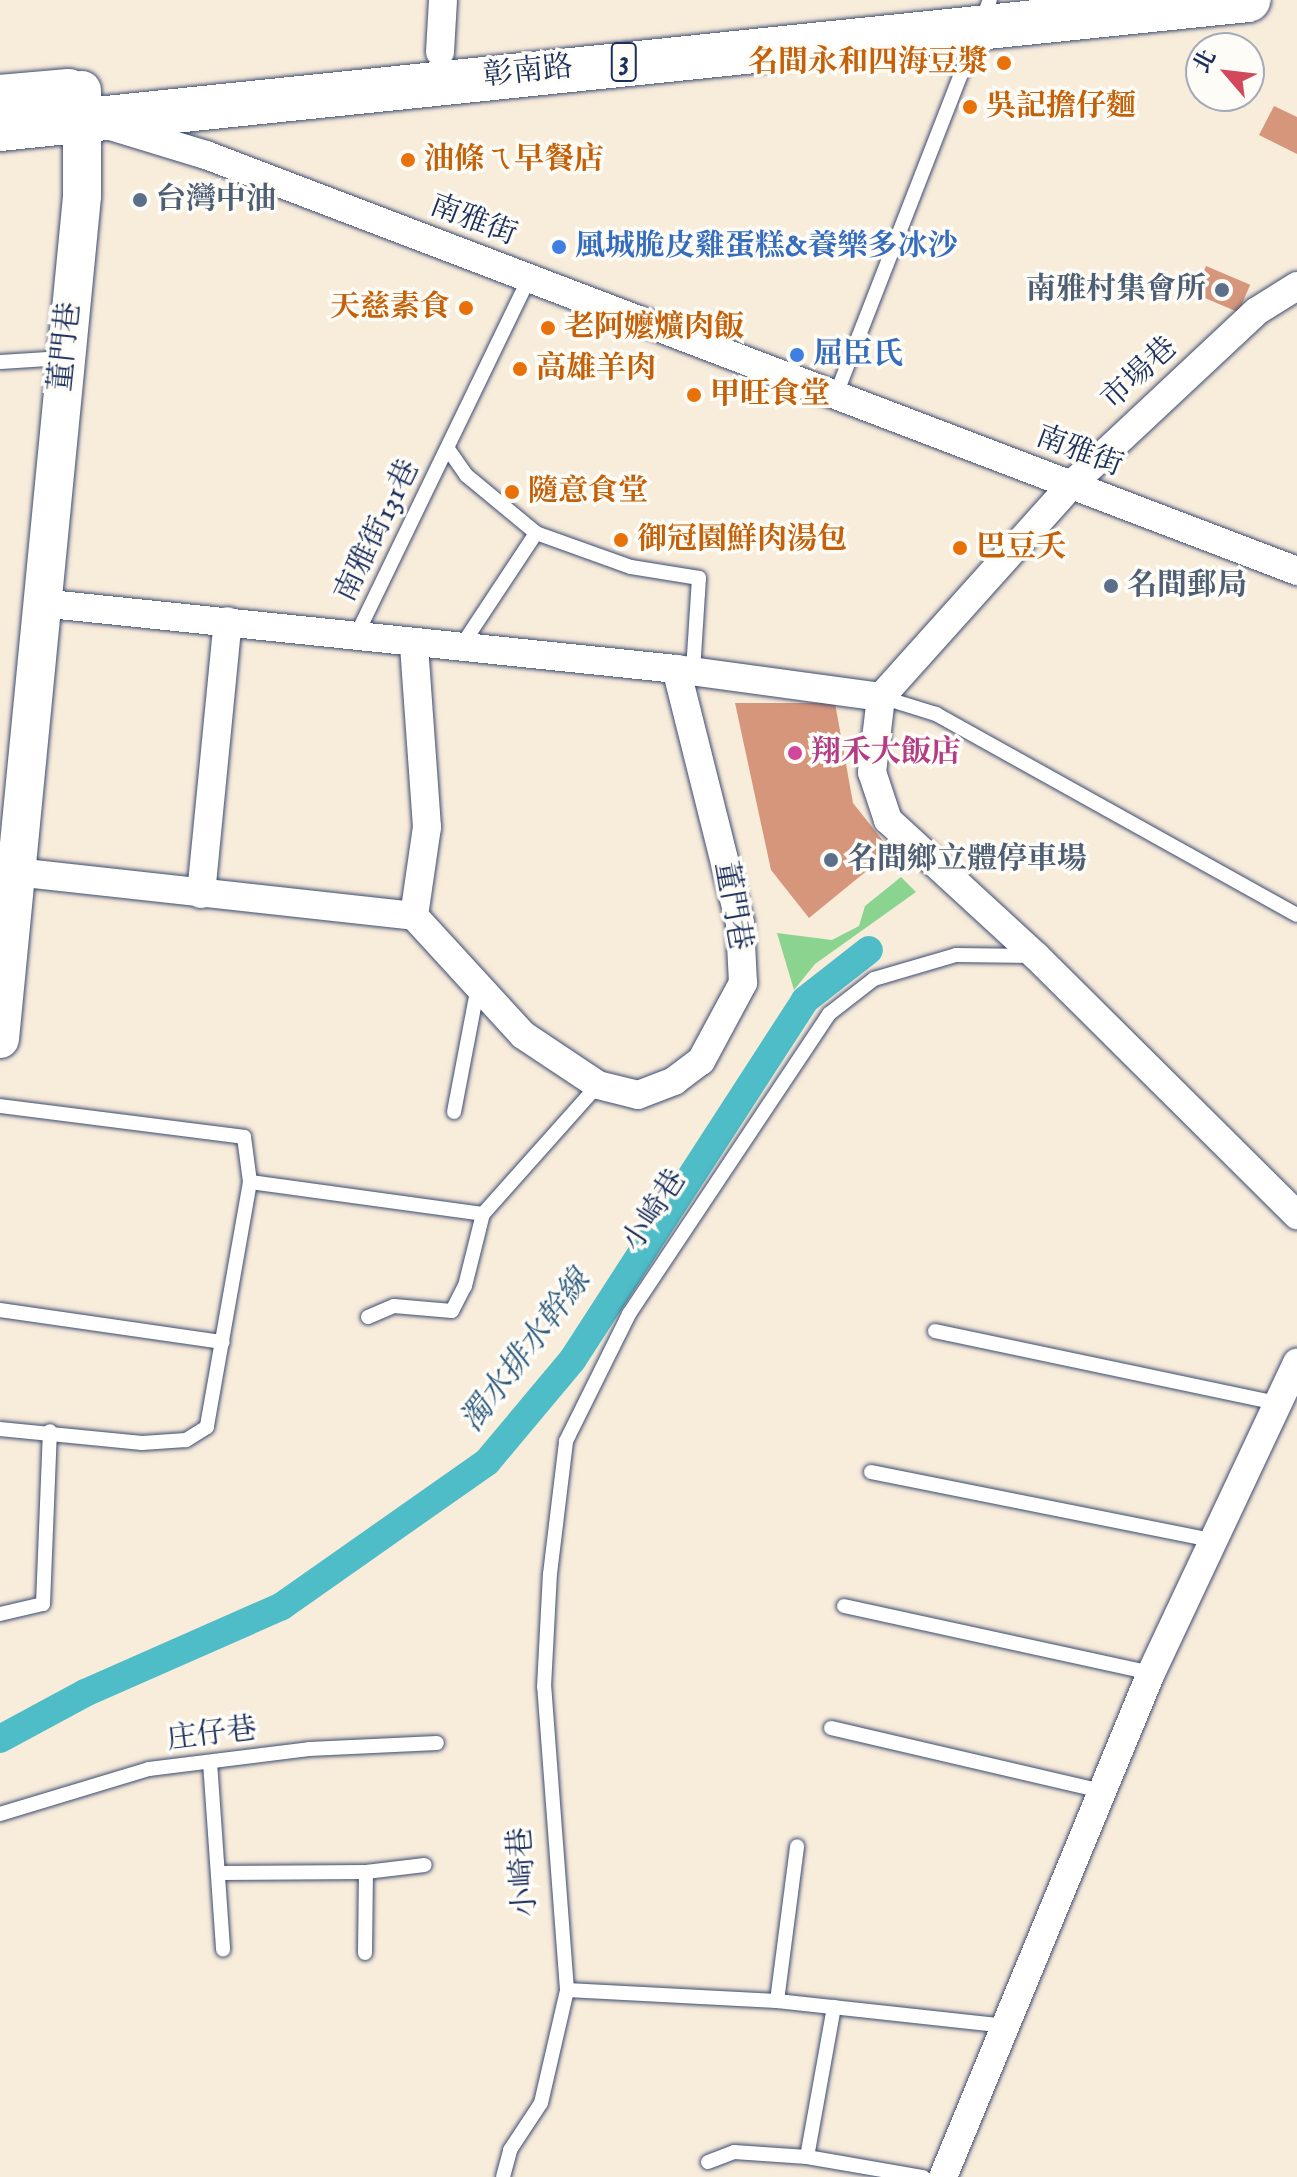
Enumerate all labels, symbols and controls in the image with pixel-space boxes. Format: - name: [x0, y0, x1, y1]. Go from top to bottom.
- north arrow: [1185, 32, 1265, 112]
- road number: 3: [610, 38, 638, 86]
- place label: 名間永和四海豆漿: [748, 45, 988, 81]
- text: 北: [1188, 45, 1223, 78]
- street label: 彰南路: [481, 49, 575, 95]
- marker: 名間永和四海豆漿: [995, 54, 1013, 72]
- place label: 吳記擔仔麵: [986, 89, 1136, 125]
- marker: 吳記擔仔麵: [961, 98, 979, 116]
- place label: 油條ㄟ早餐店: [424, 142, 604, 178]
- marker: 油條ㄟ早餐店: [399, 151, 417, 169]
- place label: 台灣中油: [156, 182, 276, 218]
- street label: 南雅街: [425, 188, 521, 254]
- marker: 台灣中油: [131, 191, 149, 209]
- place label: 風城脆皮雞蛋糕&養樂多冰沙: [575, 229, 958, 265]
- marker: 風城脆皮雞蛋糕&養樂多冰沙: [550, 238, 568, 256]
- place label: 南雅村集會所: [1026, 272, 1206, 308]
- marker: 南雅村集會所: [1213, 281, 1231, 299]
- place label: 天慈素食: [330, 290, 450, 326]
- marker: 天慈素食: [457, 299, 475, 317]
- street label: 董門巷: [43, 300, 89, 394]
- place label: 老阿嬤爌肉飯: [564, 310, 744, 346]
- marker: 老阿嬤爌肉飯: [539, 319, 557, 337]
- street label: 市場巷: [1095, 330, 1185, 418]
- place label: 屈臣氏: [813, 337, 903, 373]
- marker: 屈臣氏: [788, 346, 806, 364]
- place label: 高雄羊肉: [536, 351, 656, 387]
- marker: 高雄羊肉: [511, 360, 529, 378]
- place label: 甲旺食堂: [710, 377, 830, 413]
- marker: 甲旺食堂: [685, 386, 703, 404]
- street label: 南雅街: [1031, 419, 1127, 485]
- street label: 南雅街131巷: [328, 454, 428, 608]
- place label: 隨意食堂: [528, 474, 648, 510]
- marker: 隨意食堂: [503, 483, 521, 501]
- place label: 御冠園鮮肉湯包: [637, 522, 847, 558]
- place label: 巴豆夭: [976, 530, 1066, 566]
- marker: 御冠園鮮肉湯包: [612, 531, 630, 549]
- marker: 巴豆夭: [951, 539, 969, 557]
- place label: 名間郵局: [1127, 568, 1247, 604]
- marker: 名間郵局: [1102, 577, 1120, 595]
- place label: 翔禾大飯店: [811, 735, 961, 771]
- marker: 翔禾大飯店: [786, 744, 804, 762]
- place label: 名間鄉立體停車場: [847, 842, 1087, 878]
- marker: 名間鄉立體停車場: [822, 851, 840, 869]
- street label: 董門巷: [706, 859, 758, 953]
- street label: 小崎巷: [615, 1163, 695, 1259]
- water label: 濁水排水幹線: [454, 1264, 600, 1440]
- street label: 庄仔巷: [165, 1712, 259, 1758]
- street label: 小崎巷: [503, 1826, 545, 1918]

